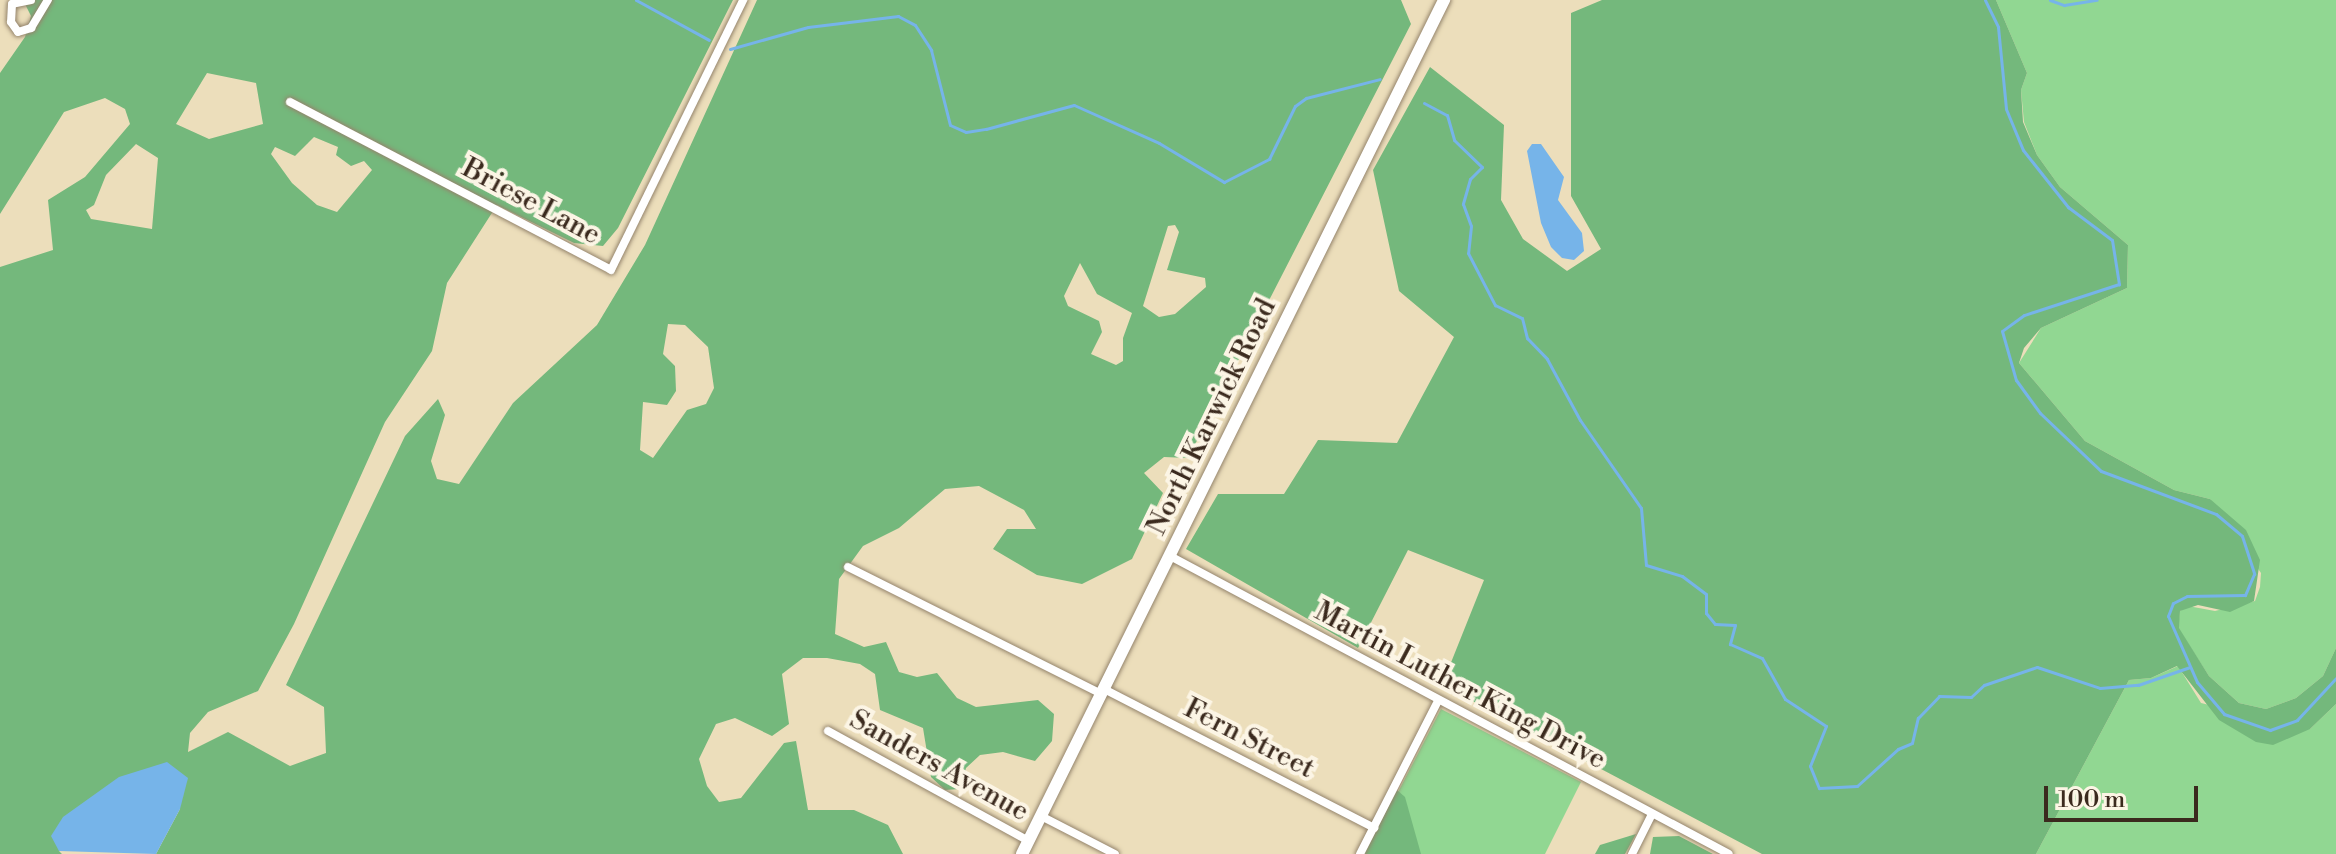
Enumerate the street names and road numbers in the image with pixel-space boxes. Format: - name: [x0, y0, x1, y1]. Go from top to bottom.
- street label: Briese Lane: [456, 152, 606, 252]
- street label: North Karwick Road: [1140, 293, 1284, 541]
- street label: Martin Luther King Drive: [1309, 595, 1611, 777]
- street label: Fern Street: [1178, 692, 1320, 786]
- street label: Sanders Avenue: [844, 703, 1034, 829]

